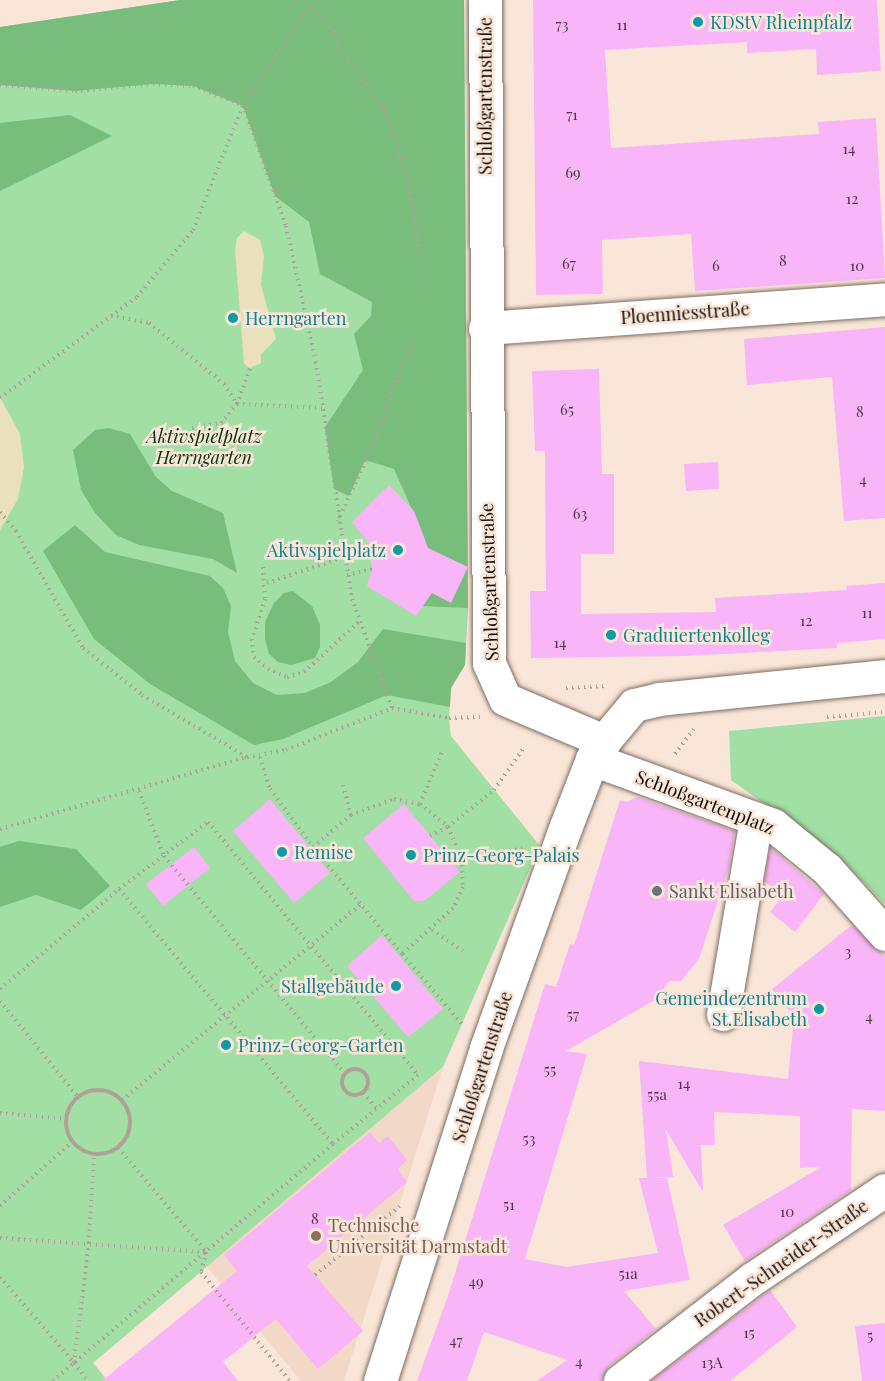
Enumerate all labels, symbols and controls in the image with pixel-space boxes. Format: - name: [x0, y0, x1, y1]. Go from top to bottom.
- place label: KDStV Rheinpfalz: [710, 11, 853, 33]
- marker: KDStV Rheinpfalz: [691, 15, 705, 29]
- house number: 73: [556, 16, 568, 34]
- house number: 11: [616, 16, 628, 34]
- street label: Schloßgartenstraße: [474, 17, 496, 175]
- house number: 71: [566, 106, 578, 124]
- house number: 14: [843, 140, 855, 158]
- house number: 69: [565, 164, 581, 182]
- house number: 12: [846, 190, 858, 208]
- house number: 8: [779, 252, 787, 270]
- house number: 67: [562, 255, 576, 273]
- house number: 6: [712, 257, 720, 275]
- house number: 10: [850, 257, 864, 275]
- street label: Ploenniesstraße: [620, 298, 750, 328]
- place label: Herrngarten: [245, 307, 347, 329]
- marker: Herrngarten: [226, 311, 240, 325]
- house number: 65: [560, 401, 574, 419]
- house number: 8: [856, 403, 864, 421]
- park label: Aktivspielplatz Herrngarten: [147, 426, 261, 468]
- house number: 4: [859, 471, 867, 489]
- street label: Schloßgartenstraße: [475, 503, 503, 661]
- house number: 63: [573, 505, 587, 523]
- place label: Aktivspielplatz: [267, 539, 386, 561]
- marker: Aktivspielplatz: [391, 543, 405, 557]
- house number: 11: [861, 604, 873, 622]
- house number: 12: [800, 612, 812, 630]
- place label: Graduiertenkolleg: [623, 624, 770, 646]
- marker: Graduiertenkolleg: [604, 628, 618, 642]
- house number: 14: [554, 634, 566, 652]
- street label: Schloßgartenplatz: [633, 766, 777, 838]
- place label: Remise: [294, 841, 353, 863]
- place label: Prinz-Georg-Palais: [423, 844, 580, 866]
- marker: Remise: [275, 845, 289, 859]
- marker: Prinz-Georg-Palais: [404, 848, 418, 862]
- place label: Sankt Elisabeth: [669, 880, 794, 902]
- marker: Sankt Elisabeth: [650, 884, 664, 898]
- house number: 3: [845, 943, 851, 961]
- place label: Stallgebäude: [281, 975, 384, 997]
- marker: Stallgebäude: [389, 979, 403, 993]
- place label: Gemeindezentrum St.Elisabeth: [655, 988, 807, 1030]
- street label: Schloßgartenstraße: [447, 989, 517, 1145]
- marker: Gemeindezentrum St.Elisabeth: [812, 1002, 826, 1016]
- house number: 57: [567, 1006, 579, 1024]
- house number: 4: [865, 1008, 873, 1026]
- place label: Prinz-Georg-Garten: [238, 1034, 404, 1056]
- marker: Prinz-Georg-Garten: [219, 1038, 233, 1052]
- house number: 55: [544, 1061, 556, 1079]
- house number: 14: [678, 1075, 690, 1093]
- house number: 55a: [647, 1086, 667, 1104]
- house number: 53: [523, 1130, 535, 1148]
- street label: Robert-Schneider-Straße: [690, 1195, 872, 1331]
- house number: 51: [503, 1196, 515, 1214]
- house number: 10: [780, 1203, 794, 1221]
- house number: 8: [311, 1210, 319, 1228]
- place label: Technische Universität Darmstadt: [328, 1215, 507, 1258]
- marker: Technische Universität Darmstadt: [309, 1229, 323, 1243]
- house number: 51a: [618, 1265, 638, 1283]
- house number: 49: [468, 1273, 484, 1291]
- house number: 15: [743, 1324, 755, 1342]
- house number: 5: [867, 1327, 873, 1345]
- house number: 47: [449, 1332, 463, 1350]
- house number: 4: [575, 1353, 583, 1371]
- house number: 13A: [701, 1354, 723, 1372]

